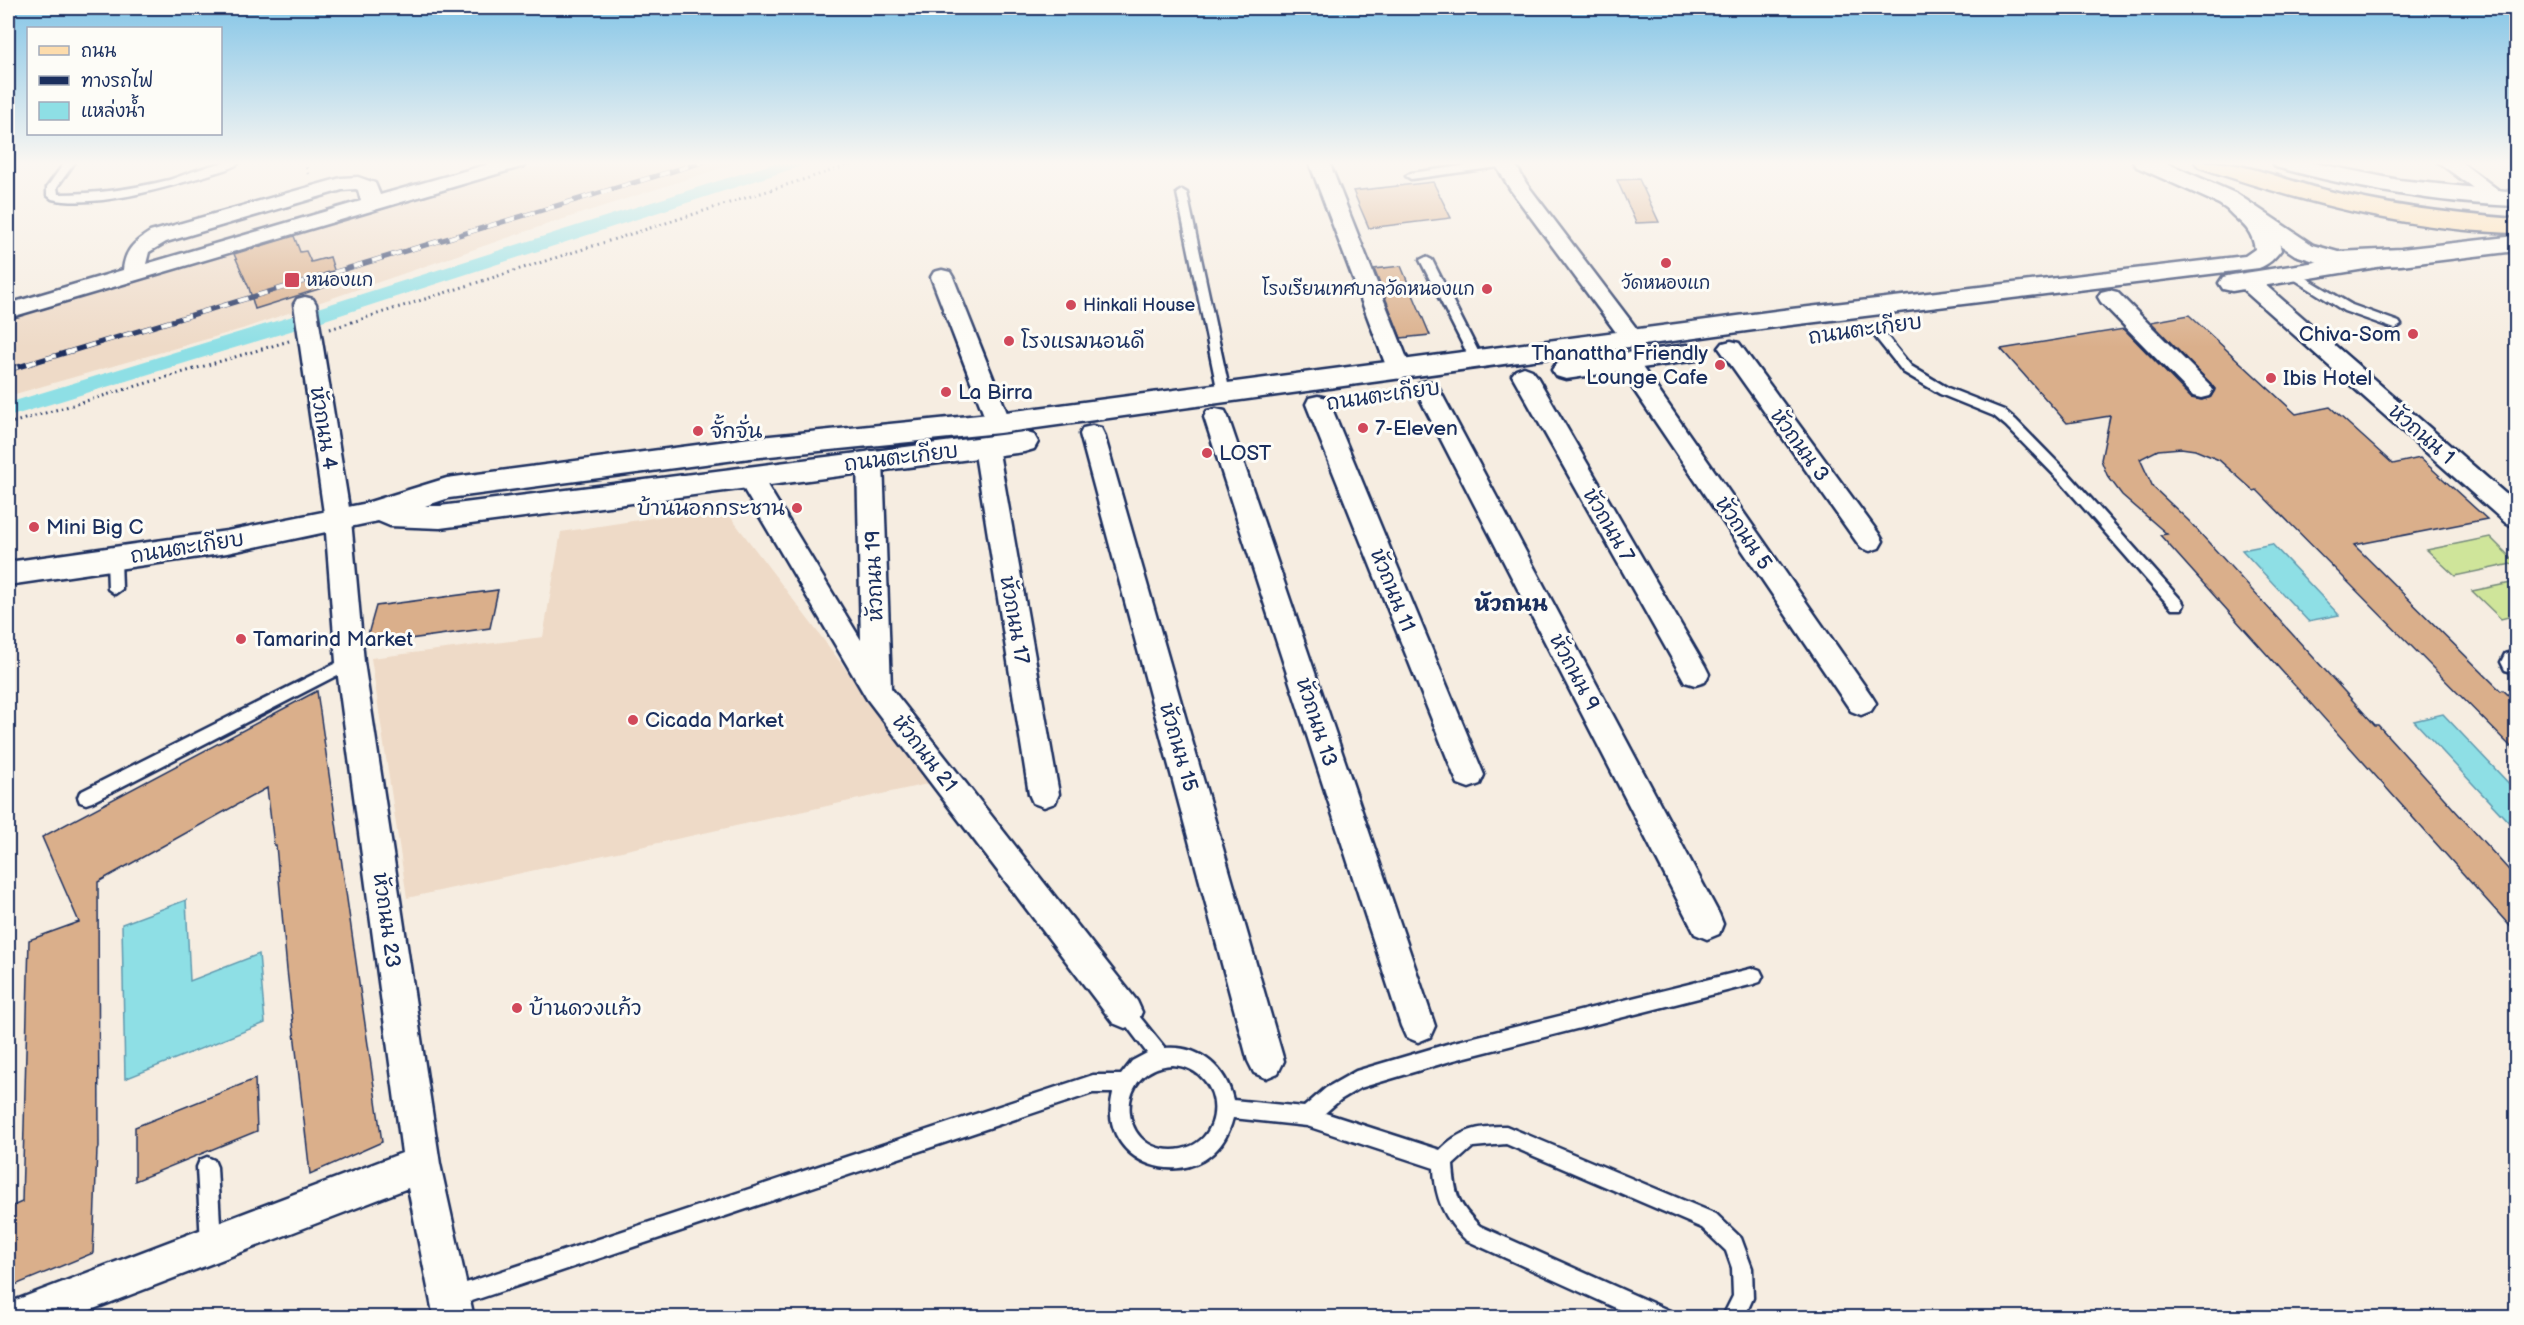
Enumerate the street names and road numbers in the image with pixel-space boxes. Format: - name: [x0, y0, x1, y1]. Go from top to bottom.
- street label: ถนนตะเกียบ: [1807, 309, 1924, 350]
- street label: ถนนตะเกียบ: [1325, 375, 1442, 416]
- street label: หัวถนน 4: [305, 385, 342, 472]
- street label: หัวถนน 1: [2384, 399, 2460, 470]
- street label: หัวถนน 3: [1765, 404, 1834, 487]
- street label: ถนนตะเกียบ: [843, 438, 960, 477]
- street label: หัวถนน 7: [1578, 484, 1640, 567]
- street label: หัวถนน 5: [1710, 492, 1777, 575]
- street label: ถนนตะเกียบ: [128, 526, 246, 569]
- street label: หัวถนน 19: [860, 530, 889, 622]
- street label: หัวถนน 11: [1365, 545, 1420, 635]
- street label: หัวถนน 17: [994, 574, 1035, 667]
- street label: หัวถนน 9: [1544, 630, 1605, 715]
- street label: หัวถนน 13: [1290, 675, 1343, 770]
- street label: หัวถนน 15: [1154, 700, 1203, 794]
- street label: หัวถนน 21: [887, 710, 963, 797]
- street label: หัวถนน 23: [367, 871, 406, 969]

